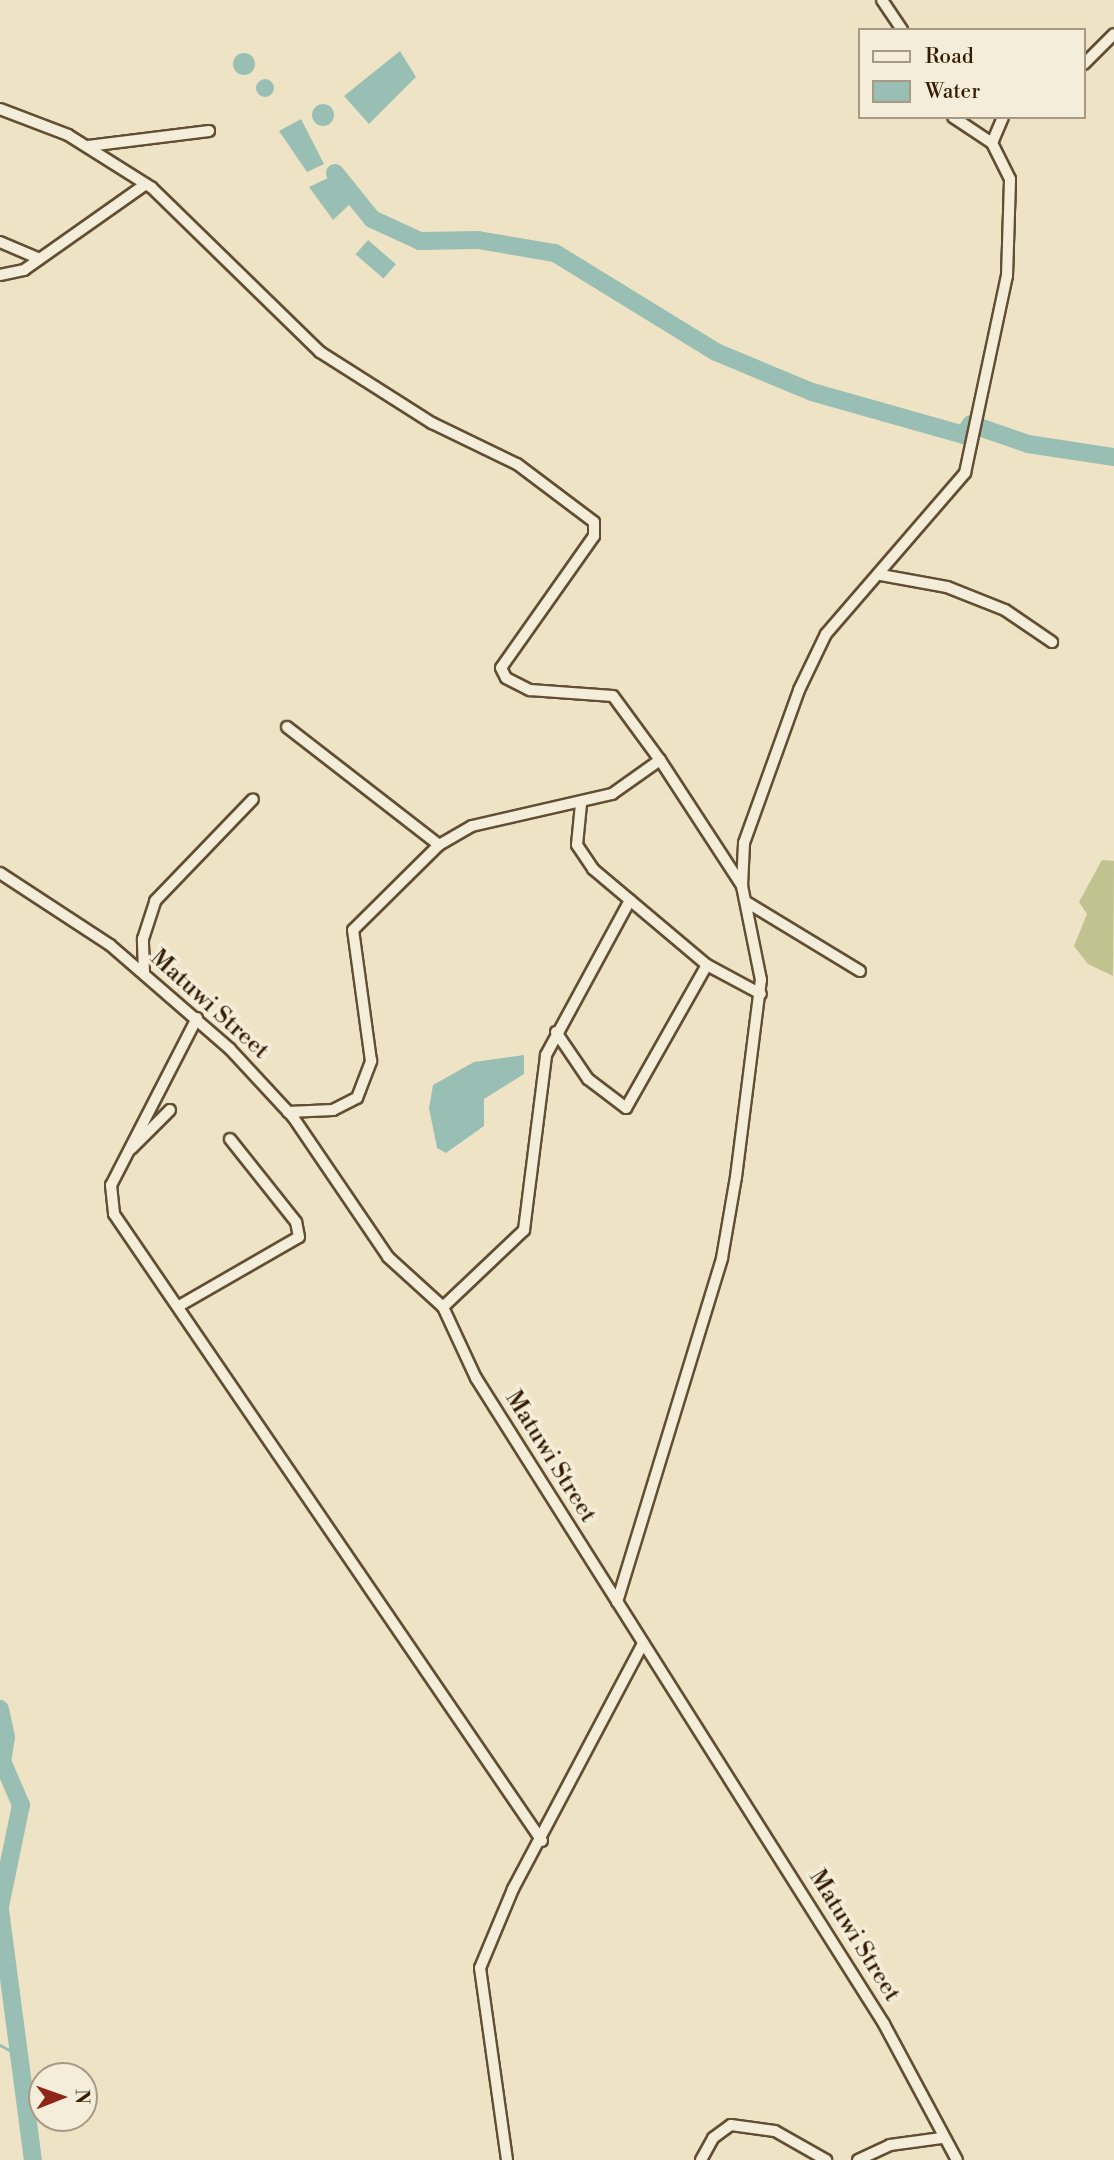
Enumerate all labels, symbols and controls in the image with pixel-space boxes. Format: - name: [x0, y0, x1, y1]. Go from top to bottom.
- legend: [858, 28, 1086, 119]
- text: Road: [925, 44, 974, 70]
- text: Water: [925, 79, 980, 105]
- street label: Matuwi Street: [144, 944, 274, 1066]
- street label: Matuwi Street: [498, 1386, 602, 1528]
- street label: Matuwi Street: [802, 1865, 906, 2007]
- north arrow: [28, 2062, 98, 2132]
- text: N: [70, 2089, 94, 2104]

